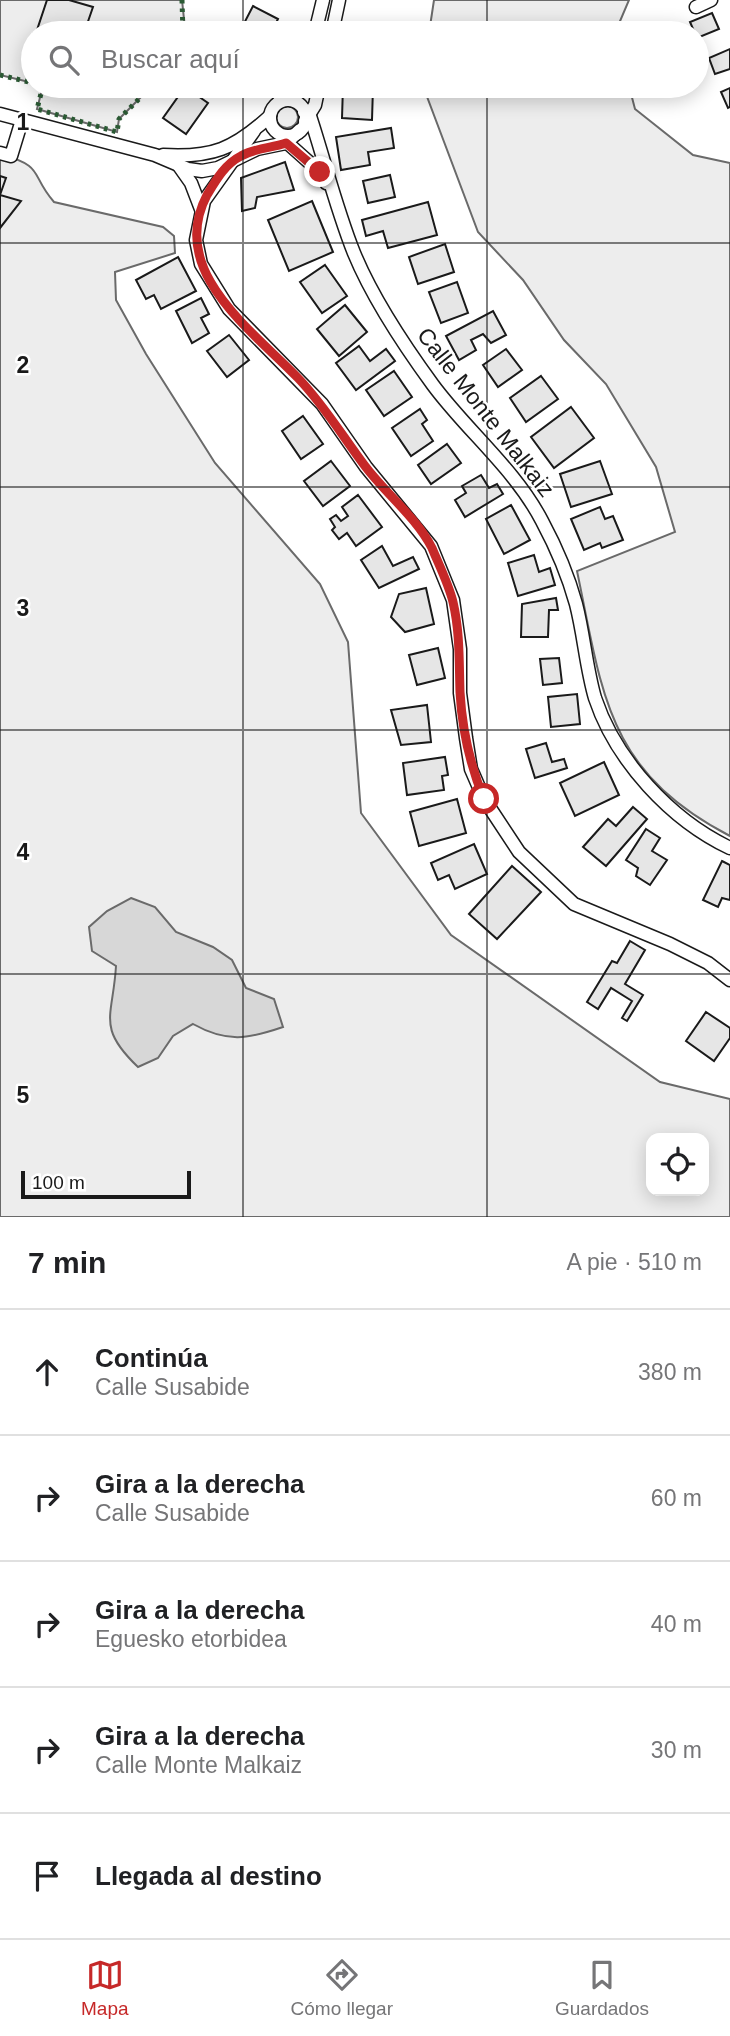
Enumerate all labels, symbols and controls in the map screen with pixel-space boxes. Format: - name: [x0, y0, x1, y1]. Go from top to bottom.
- search box: [21, 21, 709, 98]
- icon: search: [45, 41, 83, 79]
- text: Buscar aquí: [101, 44, 240, 74]
- text: 1: [17, 109, 30, 135]
- route end: [304, 156, 335, 187]
- street label: Calle Monte Malkaiz: [412, 322, 560, 502]
- text: 2: [17, 352, 29, 378]
- text: 3: [17, 595, 29, 621]
- route start: [468, 783, 499, 814]
- text: 4: [17, 839, 30, 865]
- text: 5: [17, 1082, 30, 1108]
- map controls: [646, 1133, 709, 1196]
- button: locate: [646, 1133, 709, 1196]
- scale bar: [21, 1168, 191, 1200]
- text: 100 m: [32, 1172, 85, 1193]
- text: 7 min: [28, 1246, 106, 1279]
- text: A pie · 510 m: [566, 1249, 702, 1275]
- text: Continúa: [95, 1343, 208, 1373]
- icon: ahead: [28, 1353, 66, 1391]
- text: 380 m: [638, 1359, 702, 1385]
- text: Calle Susabide: [95, 1374, 250, 1400]
- text: Gira a la derecha: [95, 1469, 305, 1499]
- icon: right: [28, 1479, 66, 1517]
- text: 60 m: [651, 1485, 702, 1511]
- text: Calle Susabide: [95, 1500, 250, 1526]
- text: Gira a la derecha: [95, 1595, 305, 1625]
- icon: right: [28, 1605, 66, 1643]
- text: 40 m: [651, 1611, 702, 1637]
- text: Eguesko etorbidea: [95, 1626, 287, 1652]
- text: Gira a la derecha: [95, 1721, 305, 1751]
- icon: right: [28, 1731, 66, 1769]
- text: 30 m: [651, 1737, 702, 1763]
- text: Calle Monte Malkaiz: [95, 1752, 302, 1778]
- icon: arrive: [28, 1857, 66, 1895]
- text: Llegada al destino: [95, 1861, 322, 1891]
- tab: Mapa: [81, 1956, 129, 2020]
- tab: Cómo llegar: [291, 1956, 393, 2020]
- tab: Guardados: [555, 1956, 649, 2020]

